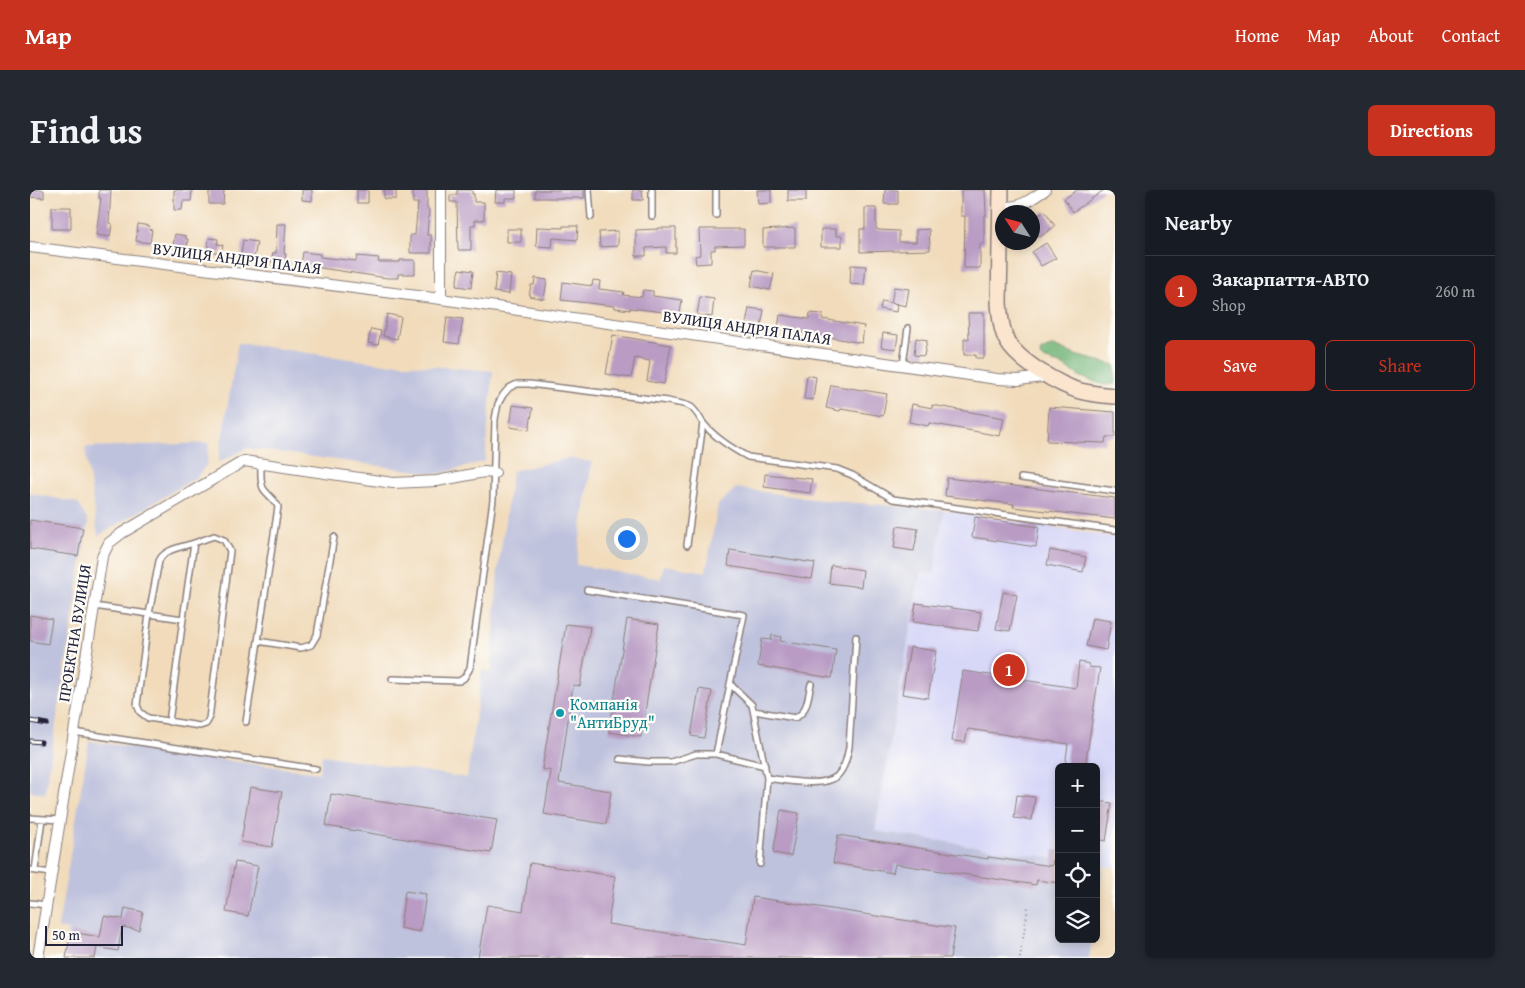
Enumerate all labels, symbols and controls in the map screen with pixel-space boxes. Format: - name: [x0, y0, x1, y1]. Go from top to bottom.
- text: Map: [25, 18, 72, 53]
- text: Home: [1235, 22, 1279, 49]
- text: Map: [1307, 22, 1340, 49]
- text: About: [1368, 22, 1414, 49]
- text: Contact: [1442, 22, 1500, 49]
- text: Find us: [30, 105, 143, 156]
- button: Directions: [1368, 105, 1495, 156]
- north arrow: [995, 205, 1040, 250]
- text: Nearby: [1165, 207, 1232, 238]
- street label: ВУЛИЦЯ АНДРІЯ ПАЛАЯ: [152, 236, 323, 280]
- text: Закарпаття-АВТО: [1212, 265, 1369, 293]
- text: 1: [1177, 279, 1185, 303]
- text: 260 m: [1435, 279, 1475, 303]
- text: Shop: [1212, 293, 1246, 317]
- street label: ВУЛИЦЯ АНДРІЯ ПАЛАЯ: [662, 303, 833, 351]
- button: Save: [1165, 340, 1315, 391]
- button: Share: [1325, 340, 1475, 391]
- your location: [614, 526, 640, 552]
- street label: ПРОЕКТНА ВУЛИЦЯ: [51, 562, 97, 703]
- pin: 1: [993, 651, 1025, 689]
- place label: Компанія "АнтиБруд": [570, 692, 655, 734]
- marker: Компанія "АнтиБруд": [554, 707, 566, 719]
- map controls: [1055, 763, 1100, 943]
- button: +: [1055, 763, 1100, 808]
- button: −: [1055, 808, 1100, 853]
- button: locate: [1055, 853, 1100, 898]
- button: layers: [1055, 898, 1100, 943]
- scale bar: [45, 923, 122, 946]
- text: 50 m: [52, 925, 80, 945]

